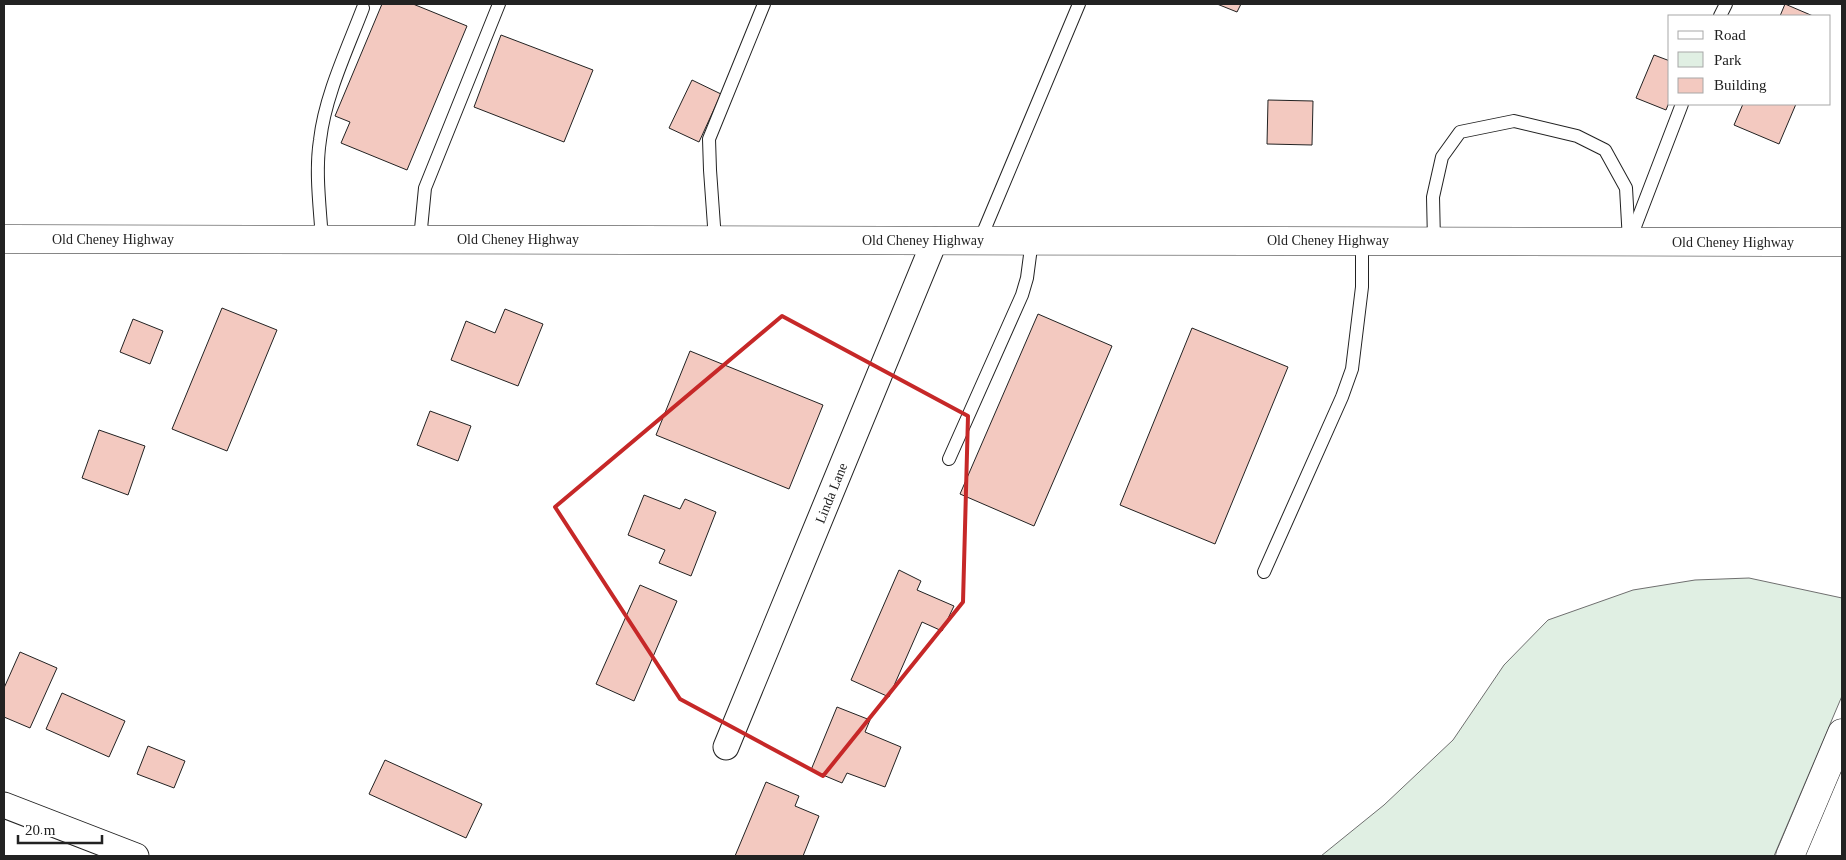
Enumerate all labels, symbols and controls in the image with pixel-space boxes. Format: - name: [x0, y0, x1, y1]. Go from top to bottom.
- legend: [1668, 15, 1831, 105]
- text: Road: [1714, 27, 1746, 43]
- text: Park: [1714, 52, 1742, 68]
- text: Building: [1714, 77, 1767, 93]
- street label: Old Cheney Highway: [52, 232, 174, 247]
- street label: Old Cheney Highway: [457, 232, 579, 247]
- street label: Old Cheney Highway: [862, 233, 984, 248]
- street label: Old Cheney Highway: [1267, 233, 1389, 248]
- street label: Old Cheney Highway: [1672, 235, 1794, 250]
- street label: Linda Lane: [812, 461, 850, 526]
- scale bar: [18, 812, 101, 844]
- text: 20 m: [25, 822, 56, 838]

